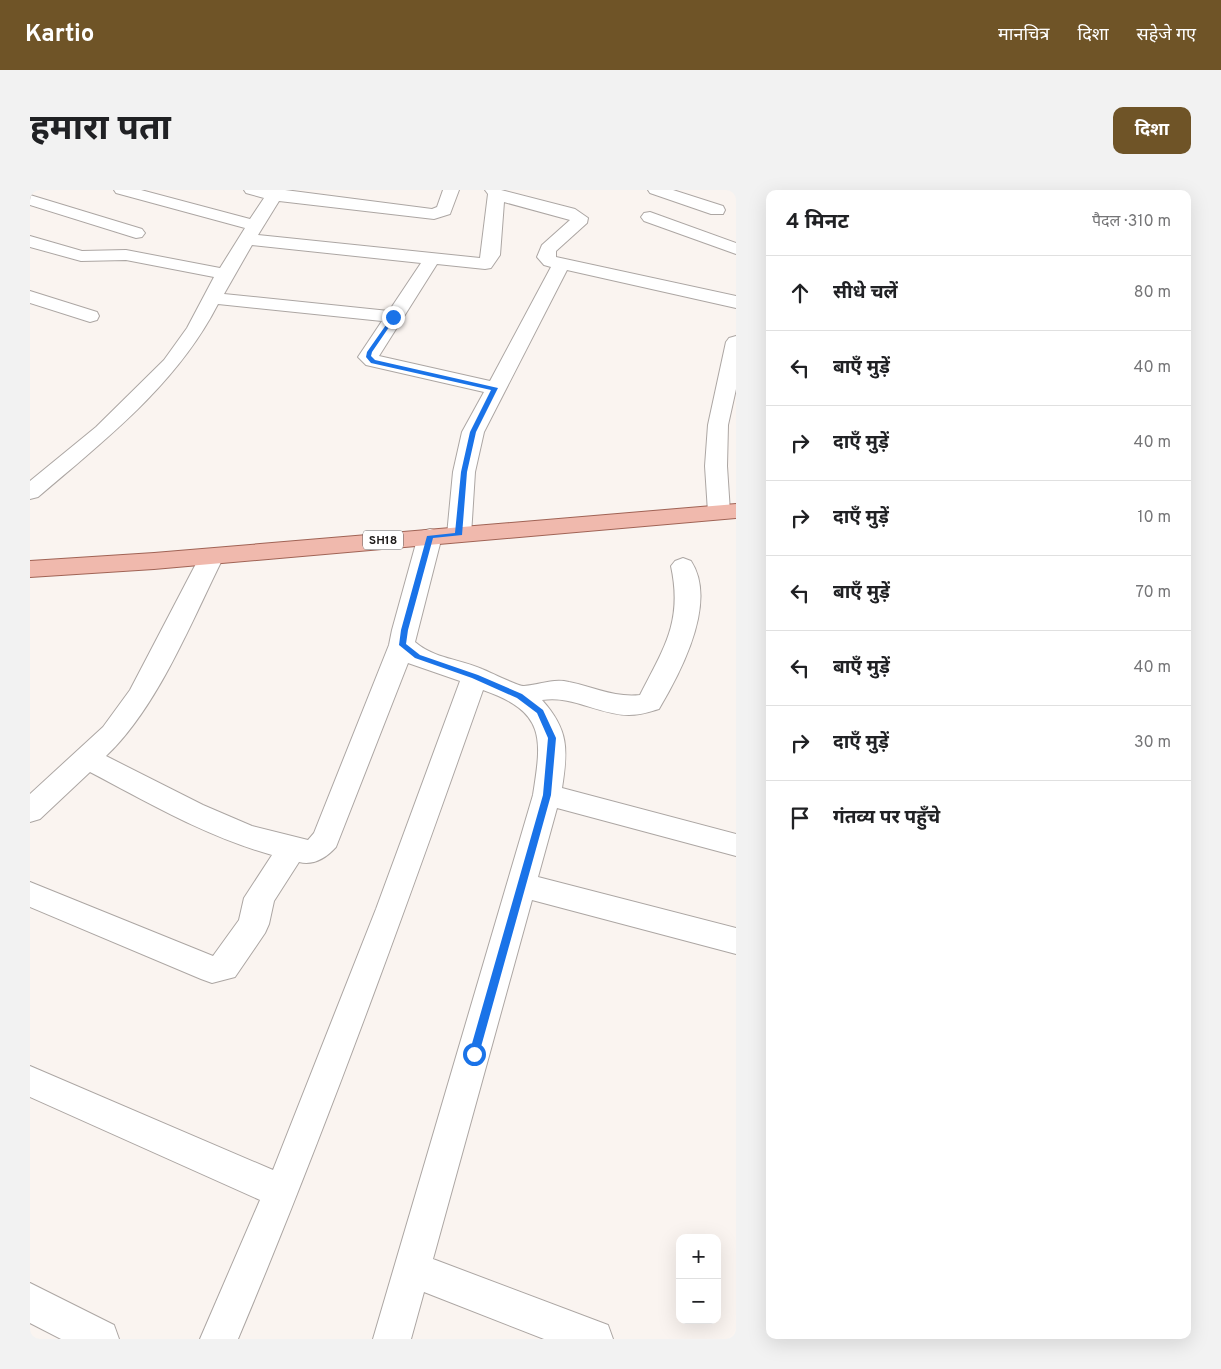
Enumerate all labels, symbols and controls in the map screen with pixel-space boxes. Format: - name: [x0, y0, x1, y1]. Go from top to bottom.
- text: Kartio: [25, 20, 94, 50]
- text: मानचित्र: [998, 24, 1049, 47]
- text: दिशा: [1077, 24, 1109, 47]
- text: सहेजे गए: [1137, 24, 1196, 47]
- button: दिशा: [1113, 107, 1191, 154]
- text: हमारा पता: [30, 108, 171, 152]
- text: 4 मिनट: [786, 209, 849, 236]
- text: पैदल · 310 m: [1092, 212, 1171, 232]
- icon: ahead: [786, 279, 814, 307]
- text: सीधे चलें: [833, 281, 898, 305]
- text: 80 m: [1134, 283, 1171, 303]
- route end: [382, 306, 405, 329]
- icon: left: [786, 354, 814, 382]
- text: बाएँ मुड़ें: [833, 356, 890, 380]
- text: 40 m: [1133, 358, 1171, 378]
- icon: right: [786, 429, 814, 457]
- text: दाएँ मुड़ें: [833, 431, 889, 455]
- text: 40 m: [1133, 433, 1171, 453]
- icon: right: [786, 504, 814, 532]
- text: दाएँ मुड़ें: [833, 506, 889, 530]
- text: 10 m: [1137, 508, 1171, 528]
- road number: SH18: [363, 530, 403, 550]
- icon: left: [786, 579, 814, 607]
- text: बाएँ मुड़ें: [833, 581, 890, 605]
- text: 70 m: [1136, 583, 1171, 603]
- icon: left: [786, 654, 814, 682]
- text: बाएँ मुड़ें: [833, 656, 890, 680]
- text: 40 m: [1133, 658, 1171, 678]
- icon: right: [786, 729, 814, 757]
- text: दाएँ मुड़ें: [833, 731, 889, 755]
- text: 30 m: [1134, 733, 1171, 753]
- icon: arrive: [786, 804, 814, 832]
- text: गंतव्य पर पहुँचे: [833, 806, 940, 830]
- route start: [463, 1043, 486, 1066]
- map controls: [676, 1234, 721, 1324]
- button: +: [676, 1234, 721, 1279]
- button: −: [676, 1279, 721, 1324]

